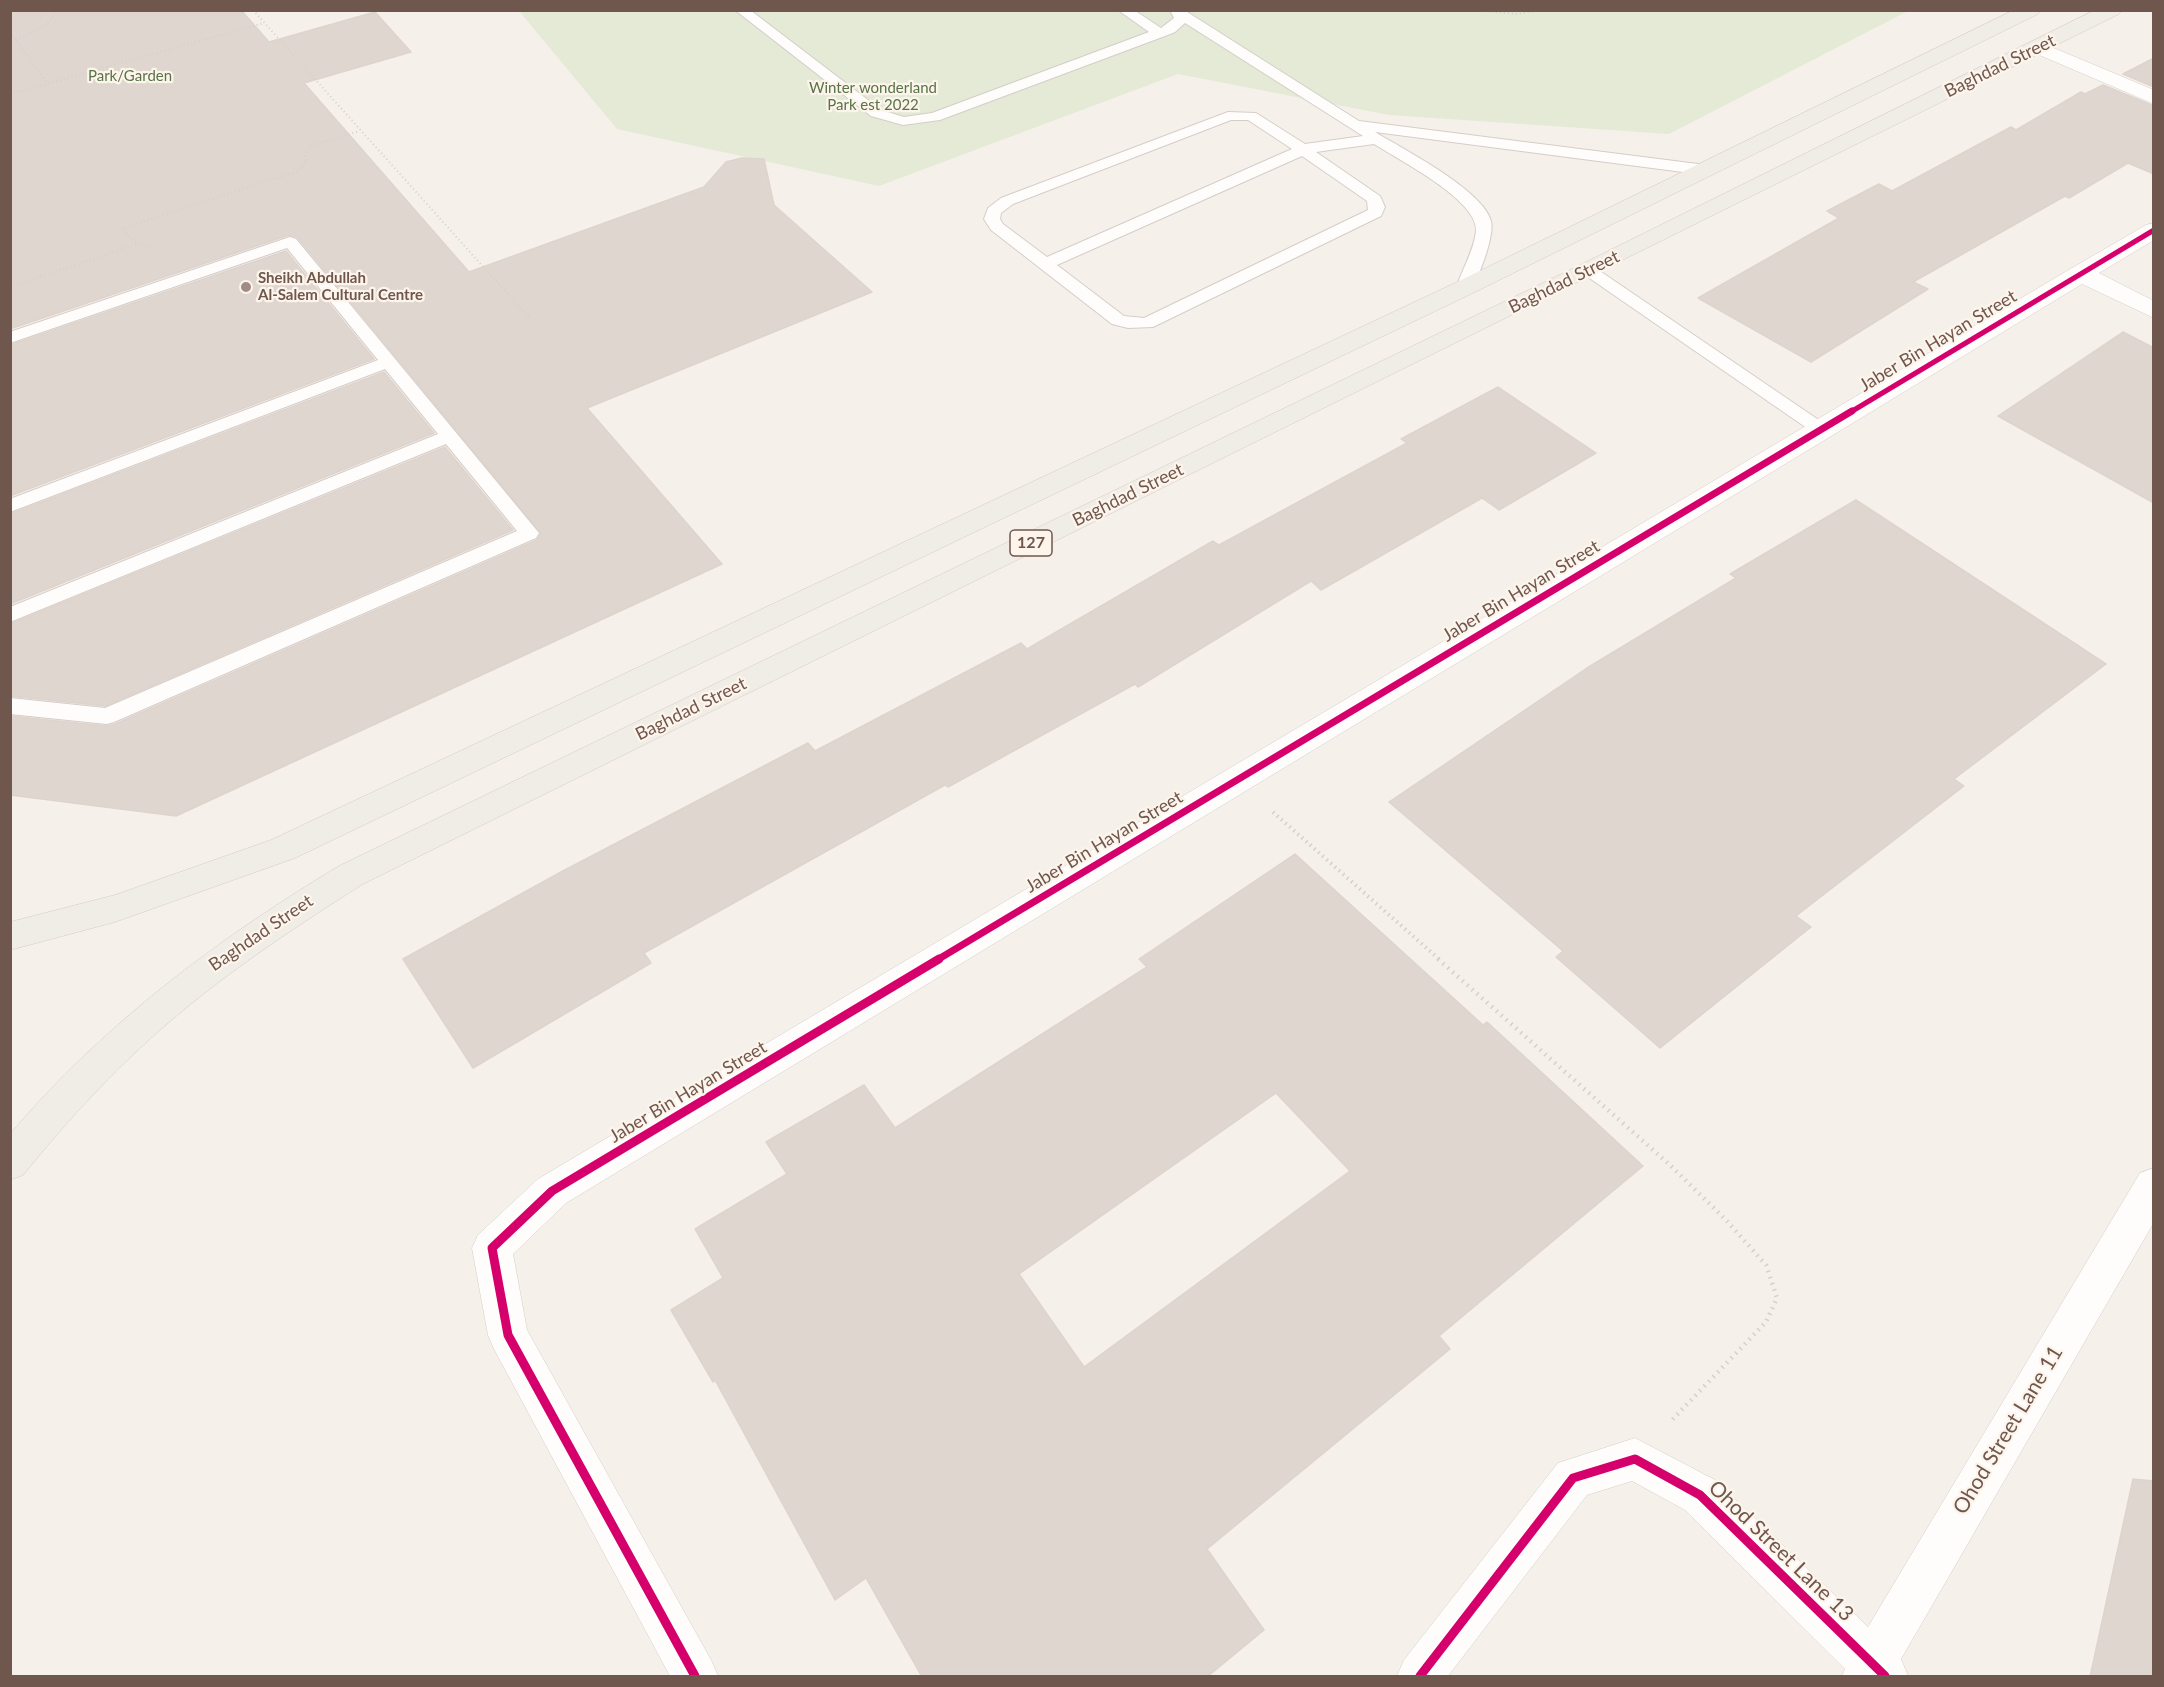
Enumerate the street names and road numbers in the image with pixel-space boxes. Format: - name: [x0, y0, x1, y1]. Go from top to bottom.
- street label: Baghdad Street: [1941, 30, 2059, 102]
- street label: Baghdad Street: [1505, 246, 1623, 318]
- street label: Jaber Bin Hayan Street: [1855, 285, 2021, 397]
- street label: Baghdad Street: [1069, 459, 1187, 531]
- road number: 127: [1010, 530, 1052, 556]
- street label: Jaber Bin Hayan Street: [1438, 535, 1604, 647]
- street label: Baghdad Street: [632, 673, 750, 745]
- street label: Jaber Bin Hayan Street: [1021, 786, 1187, 898]
- street label: Baghdad Street: [205, 890, 317, 976]
- street label: Jaber Bin Hayan Street: [605, 1036, 771, 1148]
- street label: Ohod Street Lane 11: [1948, 1341, 2068, 1519]
- street label: Ohod Street Lane 13: [1703, 1475, 1859, 1627]

